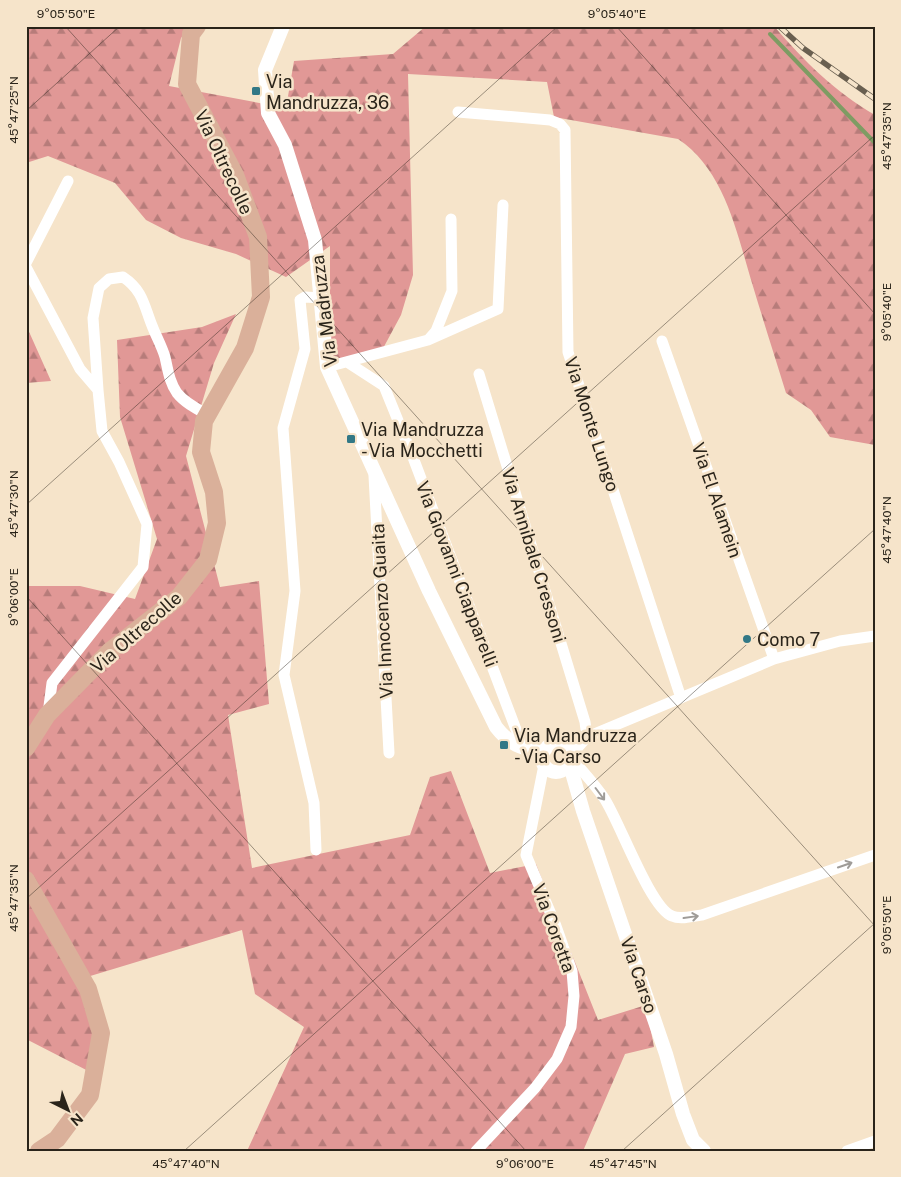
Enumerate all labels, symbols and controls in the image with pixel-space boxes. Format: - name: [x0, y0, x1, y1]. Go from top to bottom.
- text: 9°05'50"E: [37, 7, 95, 21]
- text: 9°05'40"E: [588, 7, 646, 21]
- place label: Via Mandruzza, 36: [266, 71, 389, 113]
- text: 45°47'25"N: [7, 76, 21, 144]
- marker: Via Mandruzza, 36: [250, 85, 262, 97]
- text: 45°47'35"N: [880, 102, 894, 170]
- street label: Via Oltrecolle: [191, 106, 257, 218]
- street label: Via Madruzza: [307, 254, 341, 368]
- text: 9°05'40"E: [880, 283, 894, 341]
- street label: Via Monte Lungo: [560, 354, 624, 494]
- place label: Via Mandruzza - Via Mocchetti: [361, 419, 484, 461]
- marker: Via Mandruzza - Via Mocchetti: [345, 433, 357, 445]
- street label: Via El Alamein: [687, 440, 747, 560]
- street label: Via Annibale Cressoni: [497, 465, 571, 645]
- text: 45°47'30"N: [7, 470, 21, 538]
- street label: Via Giovanni Ciapparelli: [412, 478, 502, 670]
- text: 45°47'40"N: [880, 496, 894, 564]
- street label: Via Innocenzo Guaita: [367, 523, 397, 699]
- text: 9°06'00"E: [7, 568, 21, 626]
- street label: Via Oltrecolle: [86, 587, 186, 677]
- place label: Como 7: [757, 629, 820, 650]
- marker: Como 7: [741, 633, 753, 645]
- place label: Via Mandruzza - Via Carso: [514, 725, 637, 767]
- marker: Via Mandruzza - Via Carso: [498, 739, 510, 751]
- one-way arrow: [595, 787, 606, 800]
- one-way arrow: [837, 860, 853, 870]
- text: 45°47'35"N: [7, 864, 21, 932]
- street label: Via Coretta: [528, 881, 580, 975]
- text: 9°05'50"E: [880, 896, 894, 954]
- one-way arrow: [683, 911, 699, 921]
- street label: Via Carso: [616, 934, 662, 1016]
- north arrow: [42, 1084, 92, 1134]
- text: N: [67, 1110, 86, 1129]
- text: 45°47'40"N: [152, 1157, 220, 1171]
- text: 9°06'00"E: [496, 1157, 554, 1171]
- text: 45°47'45"N: [589, 1157, 657, 1171]

